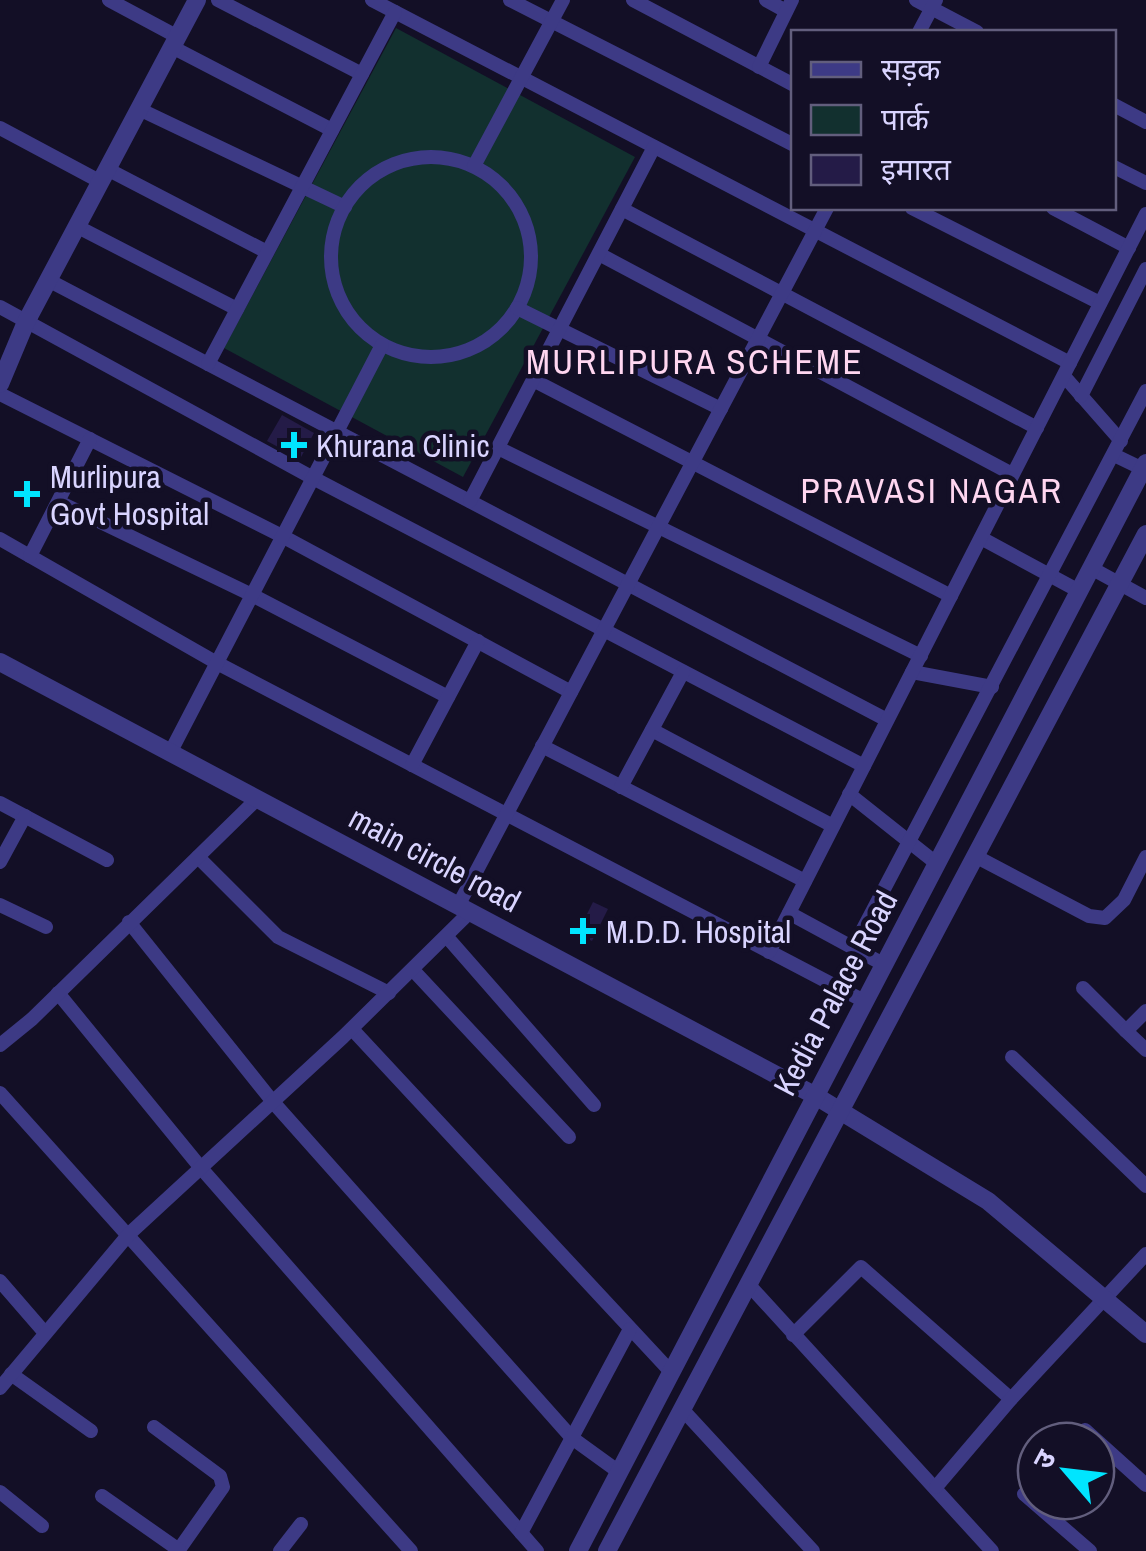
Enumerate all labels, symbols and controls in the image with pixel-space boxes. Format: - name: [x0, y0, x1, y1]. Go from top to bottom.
- legend: [791, 30, 1116, 210]
- text: सड़क: [881, 49, 941, 89]
- text: पार्क: [881, 99, 930, 139]
- text: इमारत: [881, 149, 952, 189]
- district label: MURLIPURA SCHEME: [526, 338, 864, 385]
- place label: Khurana Clinic: [316, 424, 490, 467]
- marker: Khurana Clinic: [281, 432, 307, 458]
- place label: Murlipura Govt Hospital: [50, 455, 209, 535]
- district label: PRAVASI NAGAR: [801, 467, 1063, 514]
- marker: Murlipura Govt Hospital: [14, 481, 40, 507]
- street label: main circle road: [342, 796, 528, 922]
- street label: Kedia Palace Road: [763, 883, 907, 1103]
- place label: M.D.D. Hospital: [606, 910, 791, 953]
- marker: M.D.D. Hospital: [570, 918, 596, 944]
- north arrow: [1016, 1421, 1116, 1521]
- text: उ: [1023, 1443, 1065, 1475]

